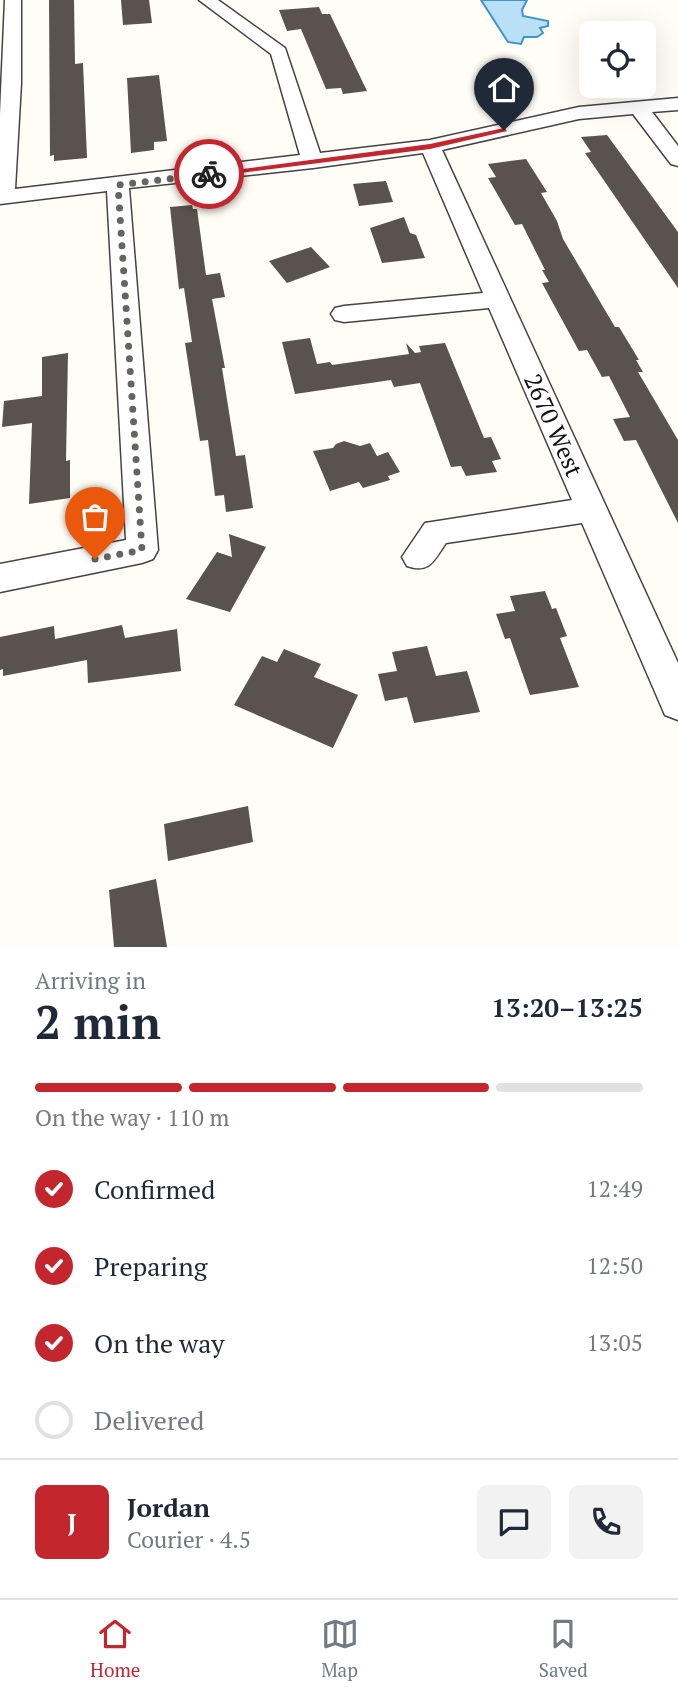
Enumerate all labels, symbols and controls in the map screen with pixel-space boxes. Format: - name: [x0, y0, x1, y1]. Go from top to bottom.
- map controls: [579, 21, 656, 98]
- button: locate: [579, 21, 656, 98]
- pin: [474, 58, 534, 130]
- icon: home: [485, 69, 523, 107]
- courier: [174, 139, 244, 209]
- icon: bike: [190, 155, 228, 193]
- street label: 2670 West: [517, 369, 591, 481]
- pin: [65, 487, 125, 559]
- icon: bag: [76, 498, 114, 536]
- text: Arriving in: [35, 965, 146, 996]
- text: 13:20–13:25: [491, 990, 643, 1024]
- text: 2 min: [35, 991, 161, 1052]
- text: On the way · 110 m: [35, 1102, 229, 1133]
- icon: check: [35, 1170, 73, 1208]
- text: Confirmed: [94, 1172, 215, 1206]
- text: 12:49: [586, 1173, 643, 1204]
- icon: check: [35, 1247, 73, 1285]
- text: Preparing: [94, 1249, 207, 1283]
- text: 12:50: [586, 1250, 643, 1281]
- icon: check: [35, 1324, 73, 1362]
- text: On the way: [94, 1326, 225, 1360]
- text: 13:05: [586, 1327, 643, 1358]
- text: Delivered: [94, 1403, 204, 1437]
- button: chat: [477, 1485, 551, 1559]
- button: phone: [569, 1485, 643, 1559]
- text: Jordan: [127, 1490, 210, 1524]
- text: J: [67, 1505, 77, 1539]
- text: Courier · 4.5: [127, 1524, 251, 1555]
- tab: Home: [90, 1615, 140, 1682]
- tab: Map: [321, 1615, 359, 1682]
- tab: Saved: [539, 1615, 588, 1682]

